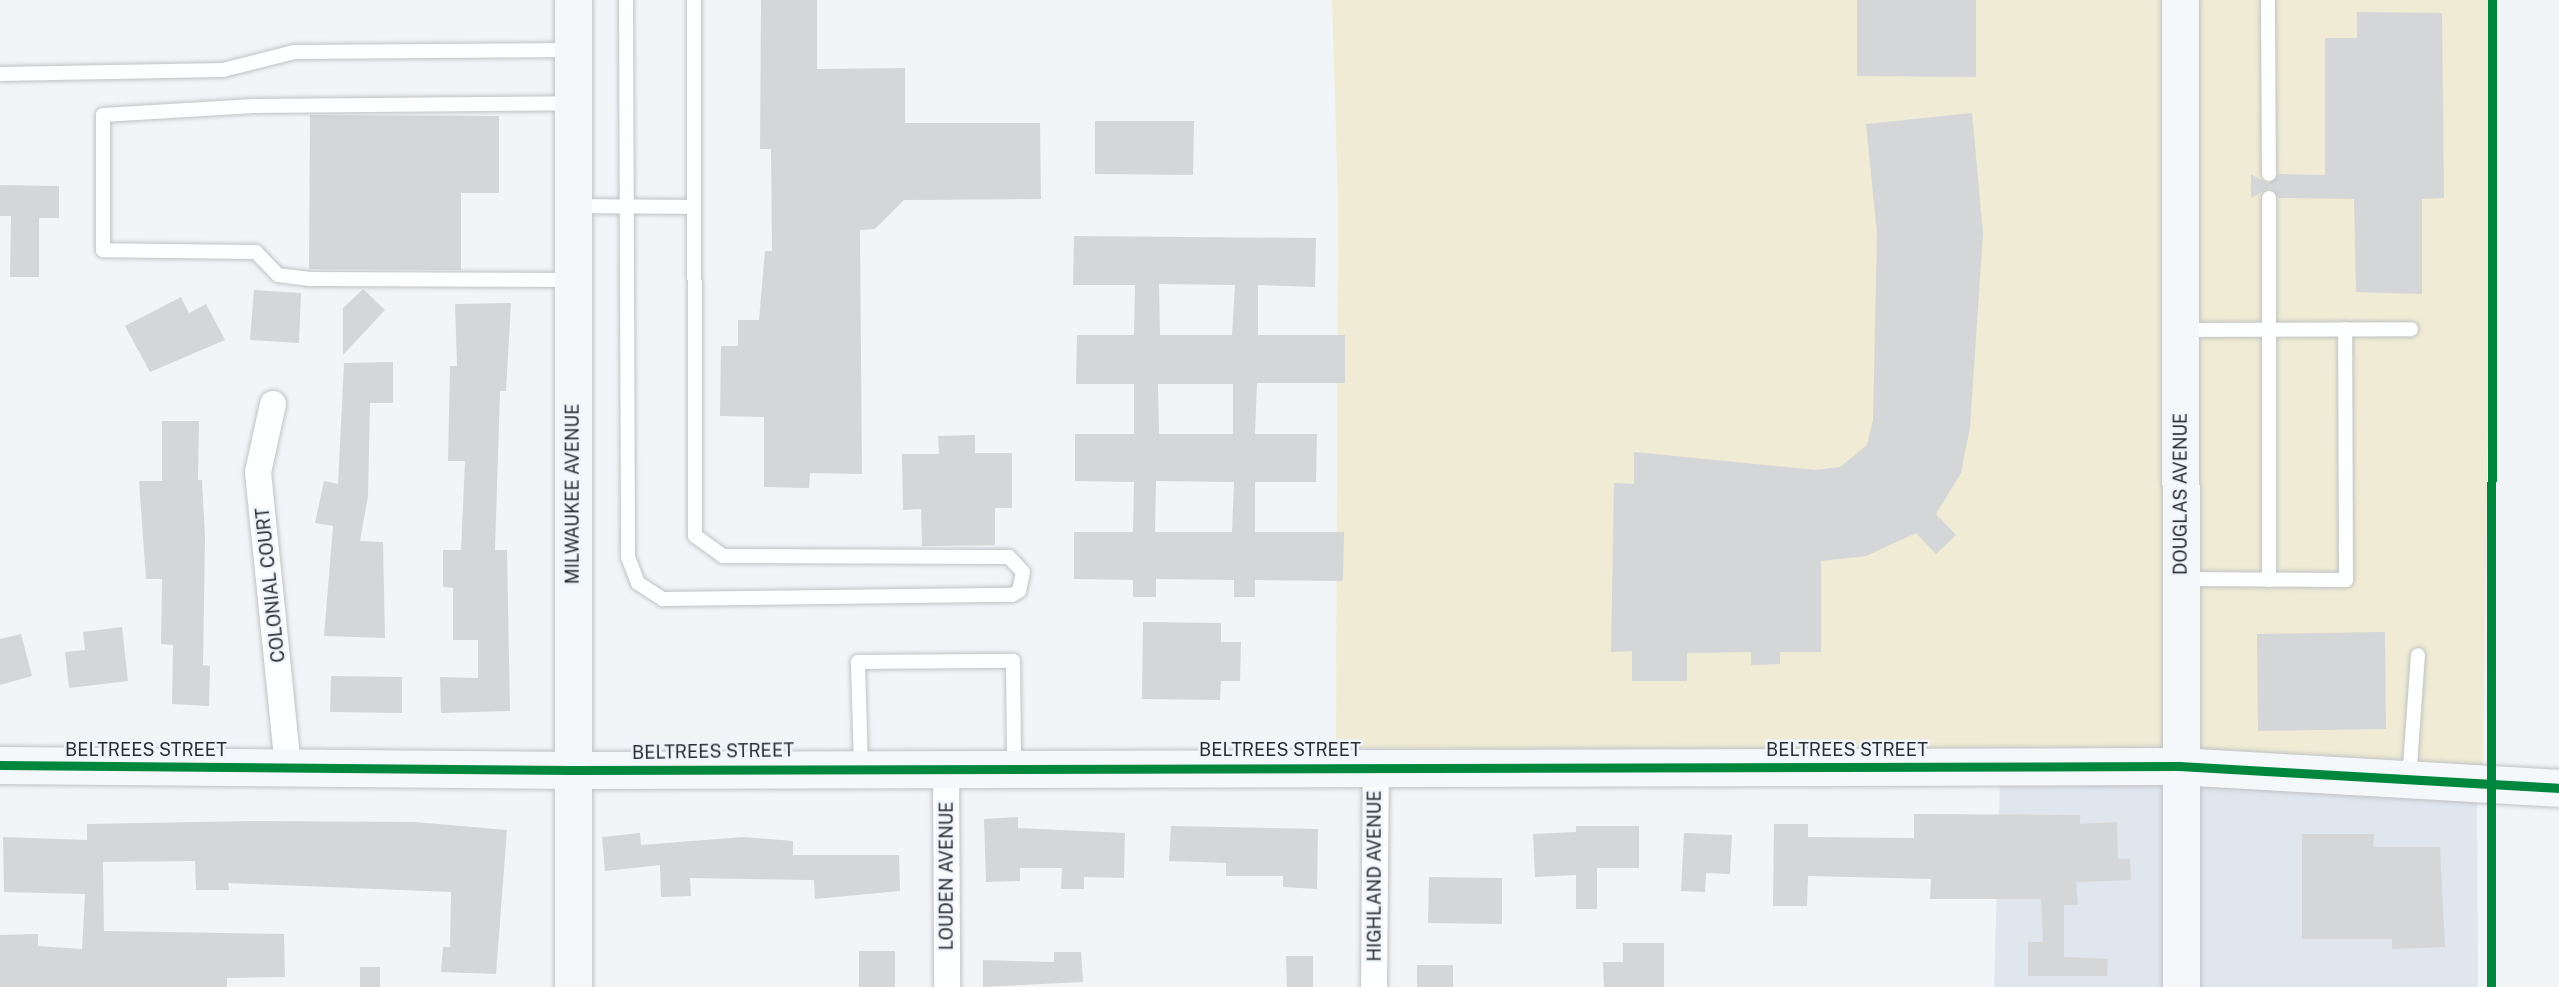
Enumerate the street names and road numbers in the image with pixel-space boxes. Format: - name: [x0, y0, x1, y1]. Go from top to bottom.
- street label: MILWAUKEE AVENUE: [562, 404, 584, 584]
- street label: DOUGLAS AVENUE: [2170, 413, 2192, 575]
- street label: COLONIAL COURT: [252, 506, 290, 664]
- street label: BELTREES STREET: [65, 739, 227, 761]
- street label: BELTREES STREET: [1199, 739, 1361, 761]
- street label: BELTREES STREET: [1766, 739, 1928, 761]
- street label: BELTREES STREET: [632, 740, 794, 764]
- street label: HIGHLAND AVENUE: [1364, 790, 1386, 962]
- street label: LOUDEN AVENUE: [936, 802, 958, 950]

